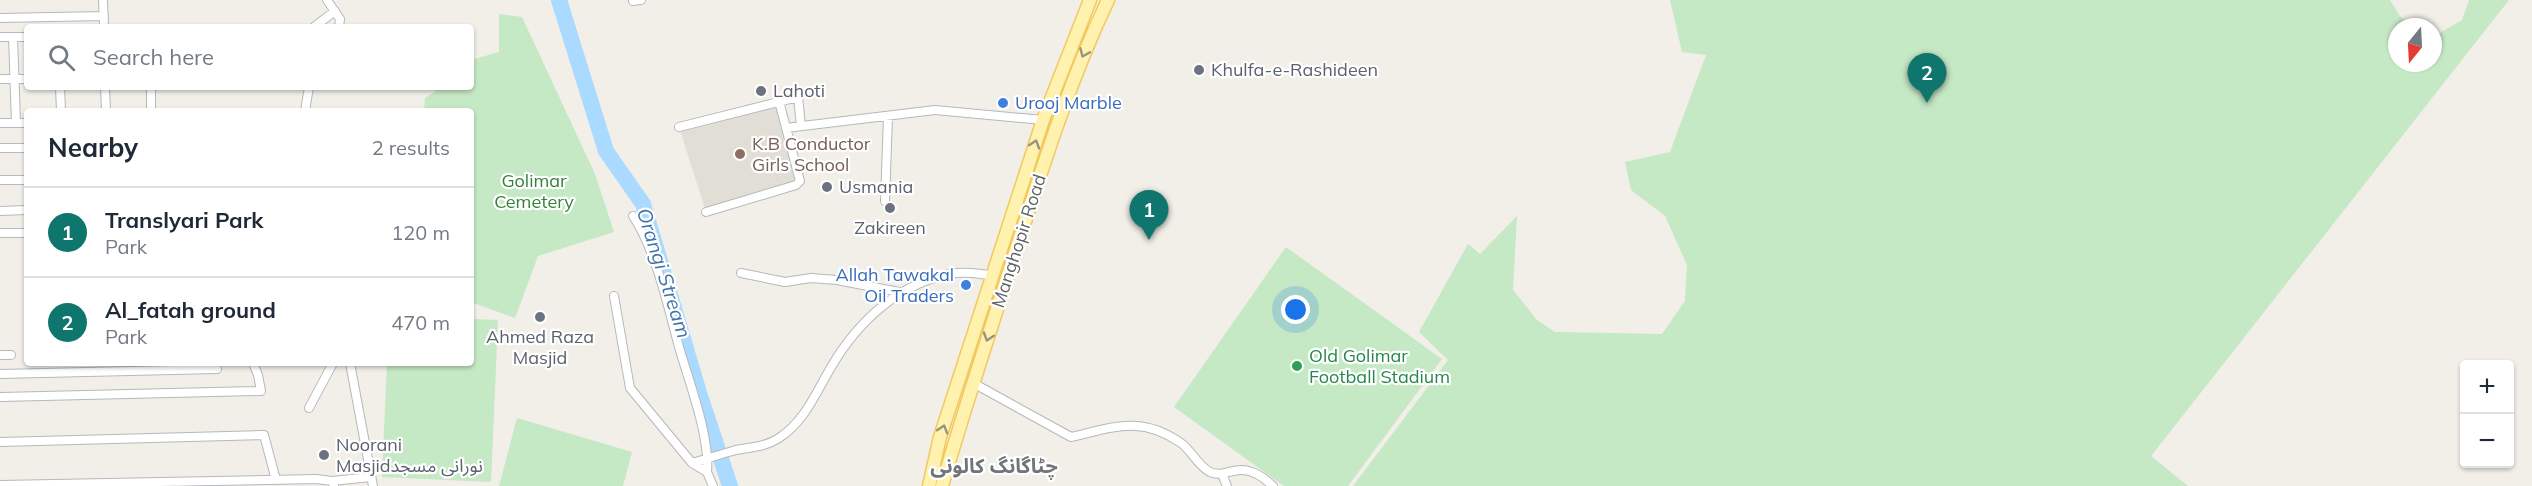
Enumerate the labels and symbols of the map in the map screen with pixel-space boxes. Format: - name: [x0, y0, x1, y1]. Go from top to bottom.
- north arrow: [2388, 18, 2442, 72]
- one-way arrow: [1079, 47, 1091, 58]
- pin: 2: [1908, 54, 1946, 103]
- place label: Khulfa-e-Rashideen: [1211, 58, 1378, 81]
- marker: Khulfa-e-Rashideen: [1192, 63, 1206, 77]
- place label: Lahoti: [773, 79, 825, 102]
- marker: Lahoti: [754, 84, 768, 98]
- place label: Urooj Marble: [1015, 91, 1122, 114]
- marker: Urooj Marble: [996, 96, 1010, 110]
- place label: K.B Conductor Girls School: [752, 132, 871, 176]
- one-way arrow: [1028, 139, 1040, 150]
- marker: K.B Conductor Girls School: [733, 147, 747, 161]
- park label: Golimar Cemetery: [494, 169, 574, 213]
- street label: Manghopir Road: [986, 171, 1051, 310]
- place label: Usmania: [839, 175, 913, 198]
- marker: Usmania: [820, 180, 834, 194]
- pin: 1: [1130, 190, 1168, 240]
- marker: Zakireen: [883, 201, 897, 215]
- water label: Orangi Stream: [632, 205, 697, 341]
- place label: Zakireen: [854, 216, 926, 239]
- place label: Allah Tawakal Oil Traders: [835, 263, 954, 307]
- marker: Allah Tawakal Oil Traders: [959, 278, 973, 292]
- your location: [1281, 295, 1310, 324]
- marker: Ahmed Raza Masjid: [533, 310, 547, 324]
- place label: Ahmed Raza Masjid: [486, 325, 594, 369]
- one-way arrow: [983, 331, 995, 342]
- place label: Old Golimar Football Stadium: [1309, 344, 1450, 388]
- marker: Old Golimar Football Stadium: [1290, 359, 1304, 373]
- one-way arrow: [936, 424, 948, 435]
- place label: Noorani Masjidنورانی مسجد: [336, 433, 483, 477]
- marker: Noorani Masjidنورانی مسجد: [317, 448, 331, 462]
- district label: چٹاگانگ کالونی: [930, 453, 1058, 480]

